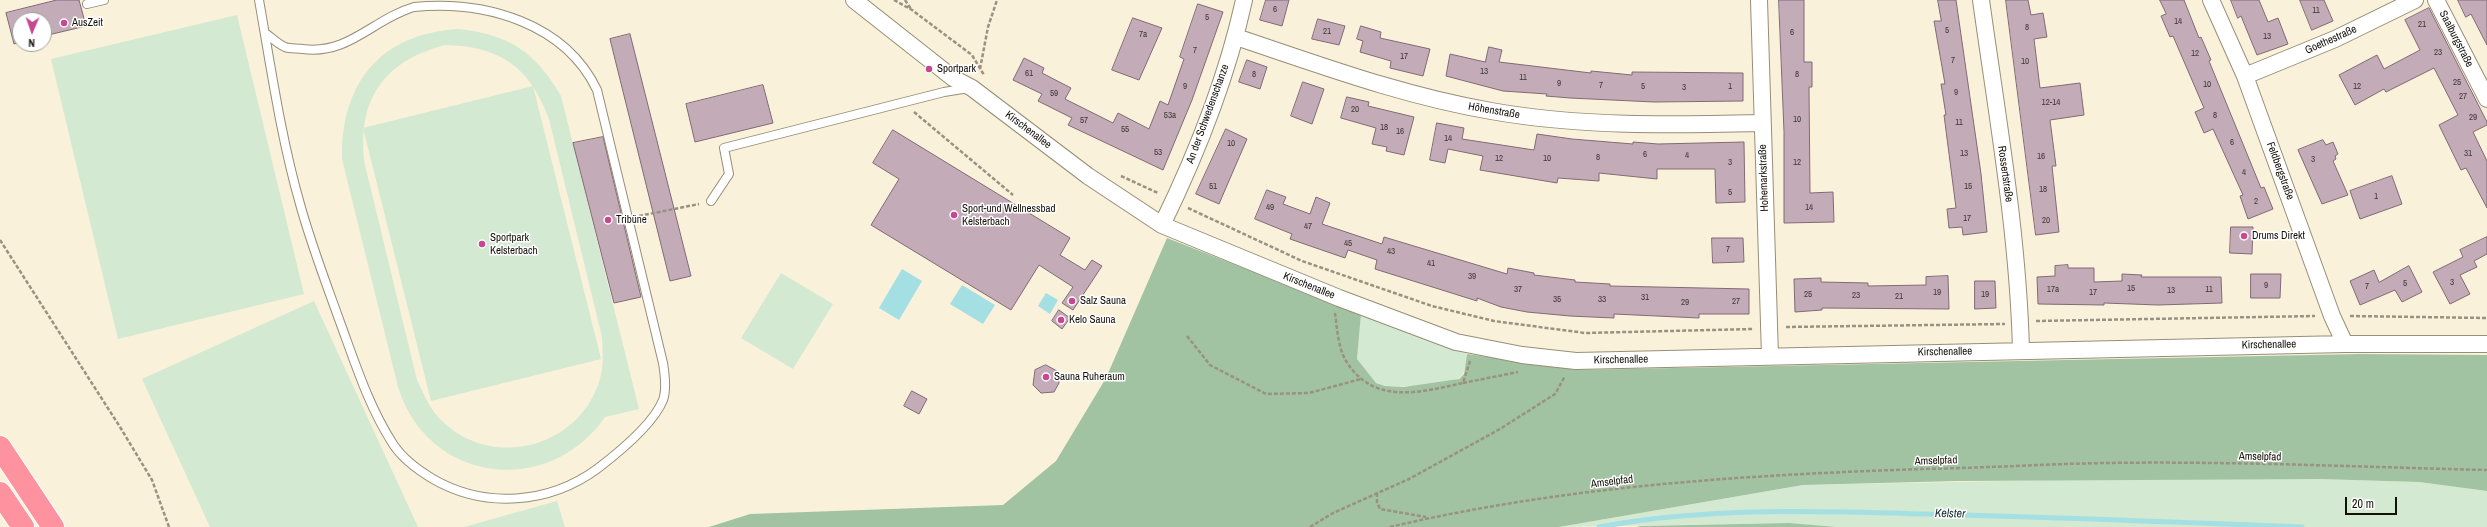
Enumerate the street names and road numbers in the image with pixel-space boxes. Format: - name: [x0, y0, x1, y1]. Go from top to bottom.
- street label: Saalburgstraße: [2436, 9, 2476, 69]
- street label: Goethestraße: [2303, 23, 2359, 57]
- street label: An der Schwedenschanze: [1184, 63, 1232, 165]
- street label: Höhenstraße: [1467, 100, 1521, 122]
- street label: Kirschenallee: [1002, 108, 1054, 152]
- street label: Feldbergstraße: [2263, 140, 2297, 202]
- street label: Hohemarkstraße: [1756, 144, 1772, 212]
- street label: Rossertstraße: [1995, 145, 2015, 203]
- street label: Kirschenallee: [1281, 270, 1337, 302]
- street label: Kirschenallee: [2242, 338, 2296, 352]
- street label: Kirschenallee: [1918, 345, 1972, 359]
- street label: Kirschenallee: [1594, 353, 1648, 367]
- street label: Amselpfad: [2239, 450, 2281, 464]
- street label: Amselpfad: [1914, 454, 1958, 468]
- street label: Amselpfad: [1590, 473, 1634, 491]

